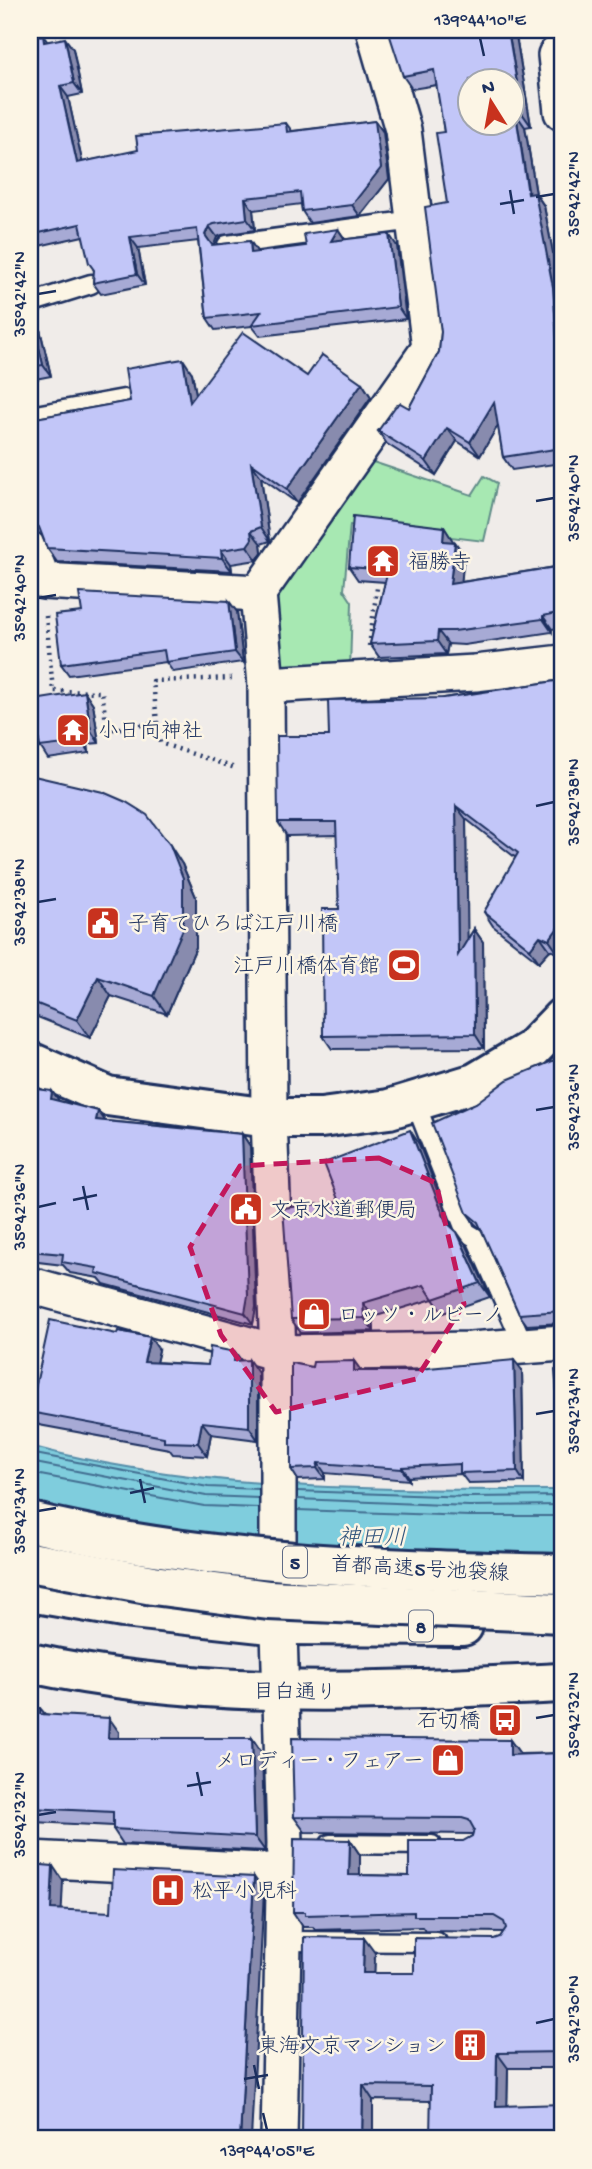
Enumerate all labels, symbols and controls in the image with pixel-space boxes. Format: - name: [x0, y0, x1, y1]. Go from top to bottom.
- text: 139°44'10"E: [433, 11, 527, 32]
- north arrow: [456, 66, 526, 136]
- text: N: [480, 76, 497, 101]
- text: 35°42'42"N: [565, 151, 586, 238]
- text: 35°42'42"N: [11, 251, 32, 338]
- text: 35°42'40"N: [565, 455, 586, 542]
- temple icon: 福勝寺: [364, 542, 402, 580]
- place label: 福勝寺: [408, 550, 471, 577]
- text: 35°42'40"N: [11, 555, 32, 642]
- temple icon: 小日向神社: [54, 711, 92, 749]
- place label: 小日向神社: [98, 719, 203, 746]
- text: 35°42'38"N: [565, 758, 586, 847]
- text: 35°42'38"N: [11, 858, 32, 947]
- public building icon: 子育てひろば江戸川橋: [84, 904, 122, 942]
- place label: 子育てひろば江戸川橋: [128, 912, 338, 939]
- sports icon: 江戸川橋体育館: [385, 946, 423, 984]
- place label: 江戸川橋体育館: [233, 954, 380, 981]
- text: 35°42'36"N: [565, 1064, 586, 1151]
- text: 35°42'36"N: [11, 1164, 32, 1251]
- public building icon: 文京水道郵便局: [227, 1190, 265, 1228]
- place label: 文京水道郵便局: [270, 1199, 417, 1225]
- shop icon: ロッソ・ルビーノ: [295, 1295, 333, 1333]
- place label: ロッソ・ルビーノ: [338, 1305, 503, 1330]
- text: 35°42'34"N: [565, 1368, 586, 1455]
- text: 35°42'34"N: [11, 1468, 32, 1555]
- water label: 神田川: [338, 1525, 407, 1553]
- road number: 5: [283, 1546, 307, 1578]
- street label: 首都高速5号池袋線: [330, 1552, 510, 1589]
- road number: 8: [409, 1610, 433, 1642]
- text: 35°42'32"N: [565, 1672, 586, 1759]
- street label: 目白通り: [253, 1680, 337, 1708]
- bus stop icon: 石切橋: [486, 1701, 524, 1739]
- place label: 石切橋: [417, 1710, 480, 1736]
- shop icon: メロディー・フェアー: [429, 1741, 467, 1779]
- place label: メロディー・フェアー: [215, 1750, 424, 1776]
- text: 35°42'32"N: [11, 1772, 32, 1859]
- hospital icon: 松平小児科: [149, 1871, 187, 1909]
- place label: 松平小児科: [192, 1880, 297, 1906]
- text: 35°42'30"N: [565, 1975, 586, 2064]
- building icon: 東海文京マンション: [451, 2026, 489, 2064]
- place label: 東海文京マンション: [258, 2034, 446, 2061]
- text: 139°44'05"E: [219, 2142, 315, 2163]

